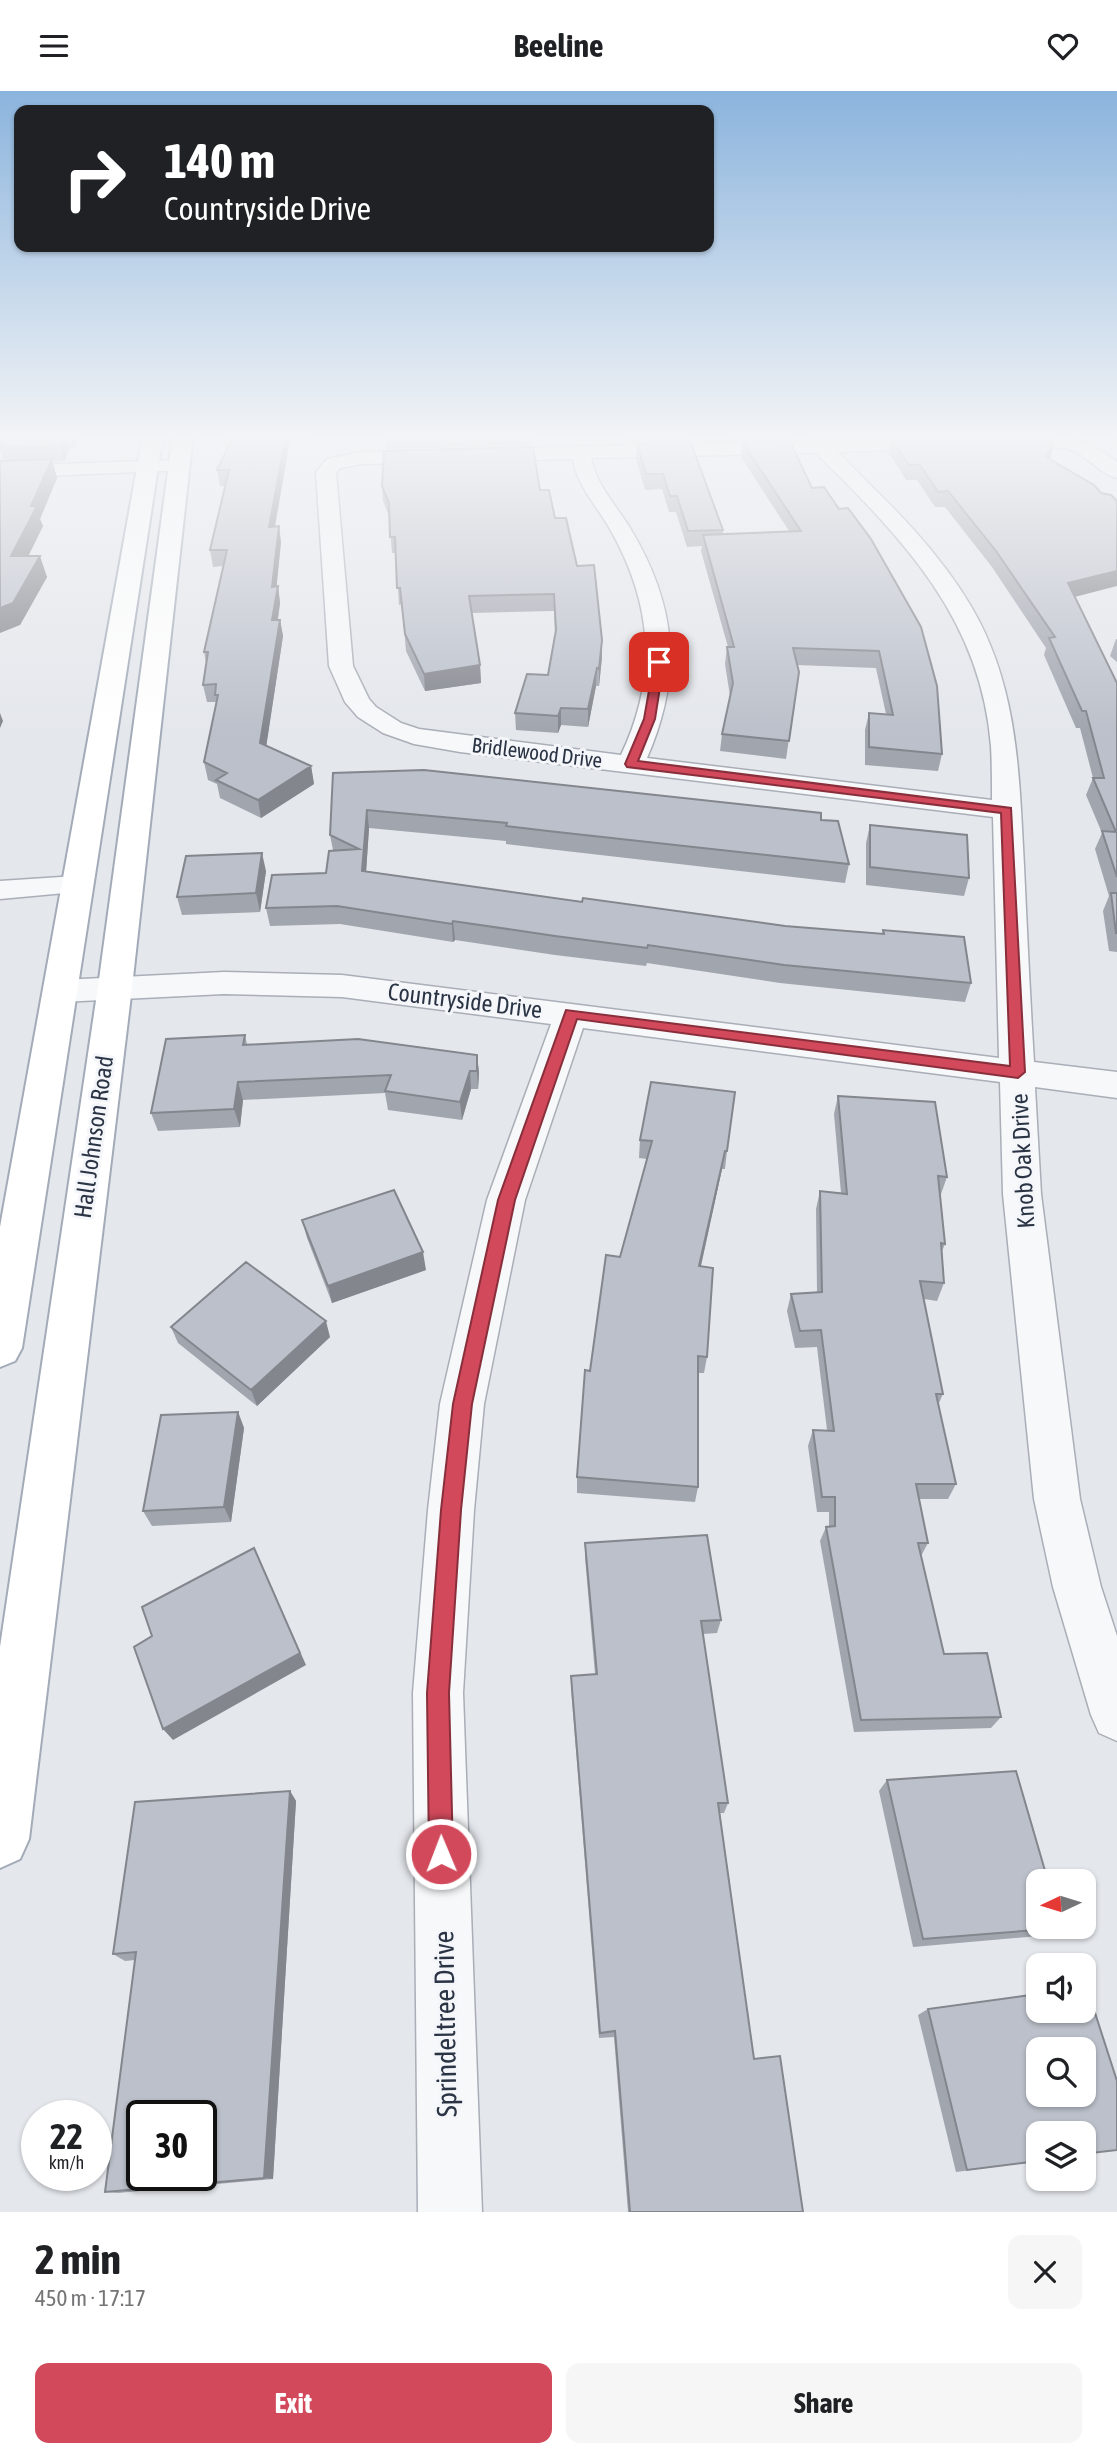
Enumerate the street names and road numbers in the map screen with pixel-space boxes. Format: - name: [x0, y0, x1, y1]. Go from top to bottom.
- street label: Bridlewood Drive: [471, 732, 604, 772]
- street label: Countryside Drive: [386, 978, 544, 1023]
- street label: Hall Johnson Road: [69, 1054, 118, 1220]
- street label: Knob Oak Drive: [1005, 1093, 1040, 1229]
- street label: Sprindeltree Drive: [427, 1930, 463, 2118]

